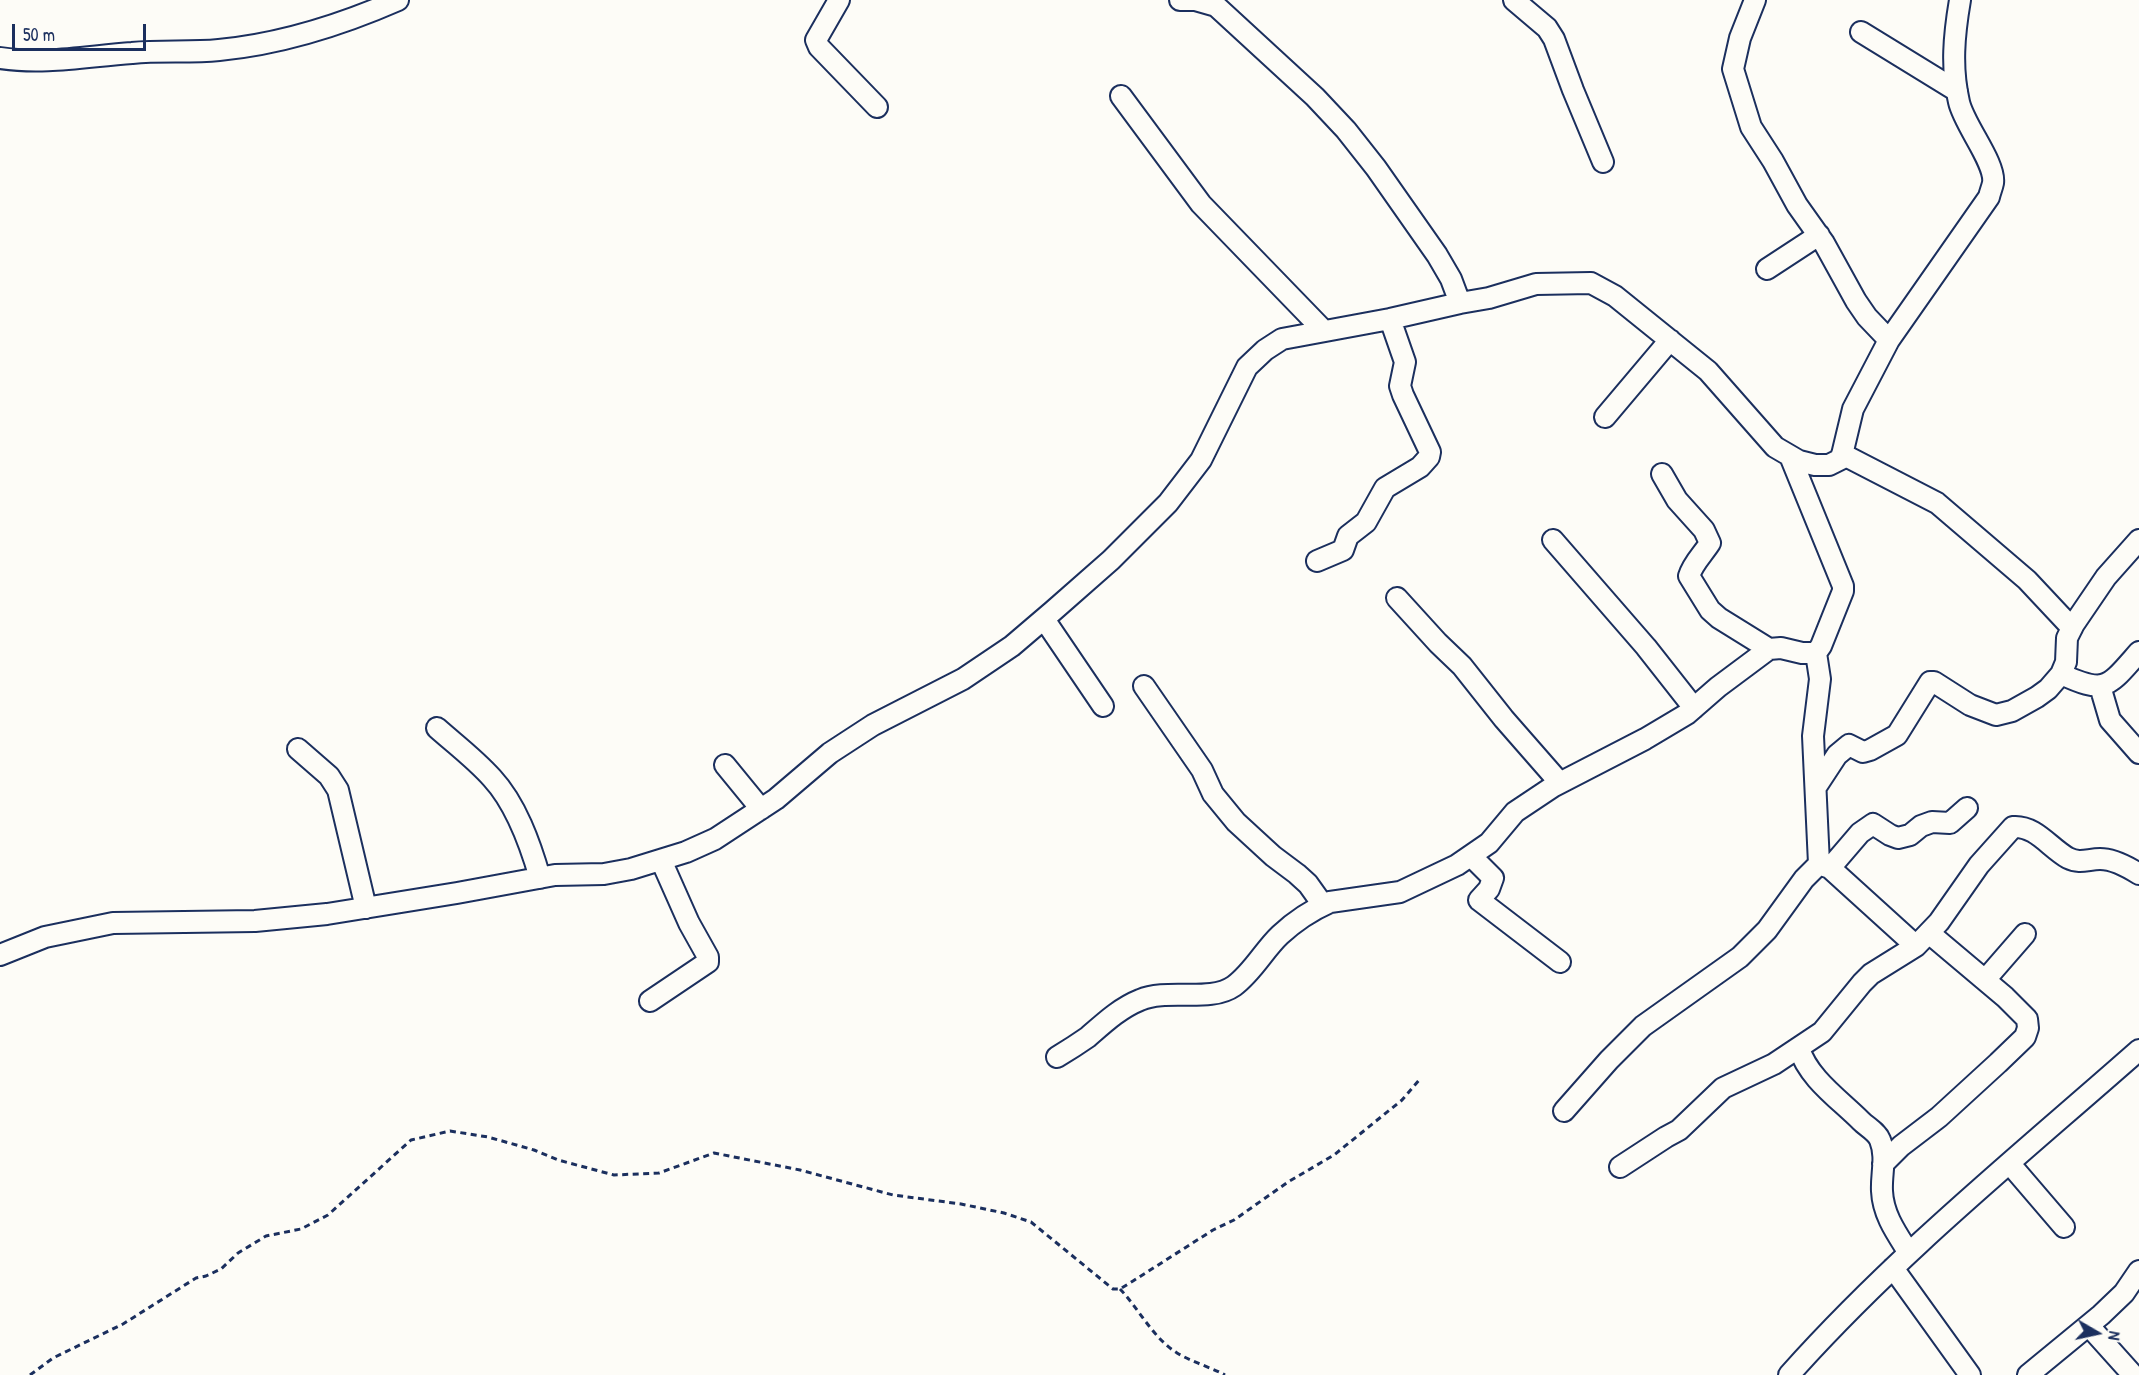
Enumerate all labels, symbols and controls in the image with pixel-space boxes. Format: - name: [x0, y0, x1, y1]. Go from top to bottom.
- scale bar: [15, 12, 148, 50]
- text: 50 m: [23, 22, 55, 47]
- north arrow: [2067, 1303, 2127, 1363]
- text: N: [2103, 1330, 2126, 1342]

